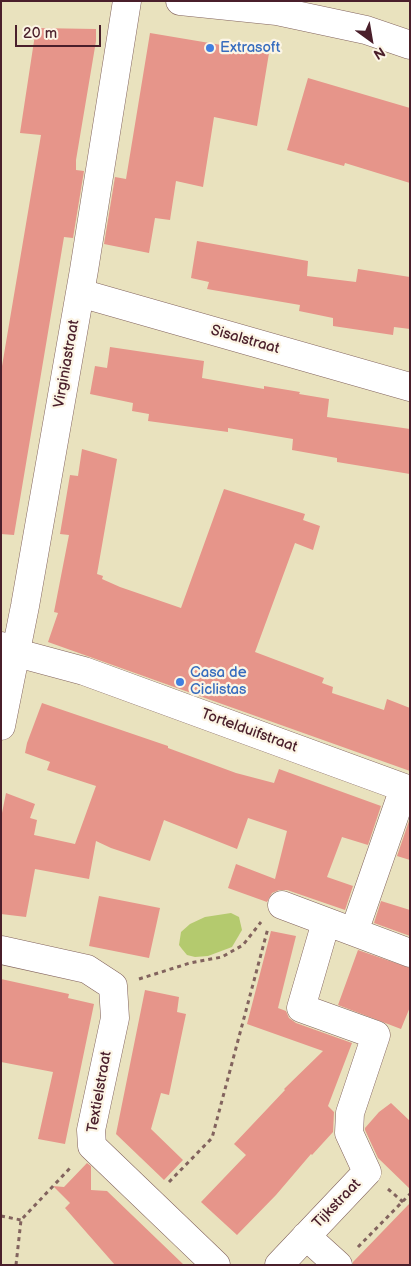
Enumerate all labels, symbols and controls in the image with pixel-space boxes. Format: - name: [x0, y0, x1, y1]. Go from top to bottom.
- scale bar: [18, 15, 104, 47]
- north arrow: [346, 15, 396, 65]
- text: 20 m: [23, 24, 57, 43]
- place label: Extrasoft: [220, 39, 280, 57]
- marker: Extrasoft: [204, 42, 216, 54]
- text: N: [370, 43, 388, 63]
- street label: Virginiastraat: [50, 318, 84, 410]
- street label: Sisalstraat: [209, 322, 281, 358]
- place label: Casa de Ciclistas: [190, 664, 247, 699]
- marker: Casa de Ciclistas: [174, 676, 186, 688]
- street label: Tortelduifstraat: [198, 705, 300, 757]
- street label: Textielstraat: [84, 1050, 116, 1134]
- street label: Tijkstraat: [309, 1176, 365, 1232]

